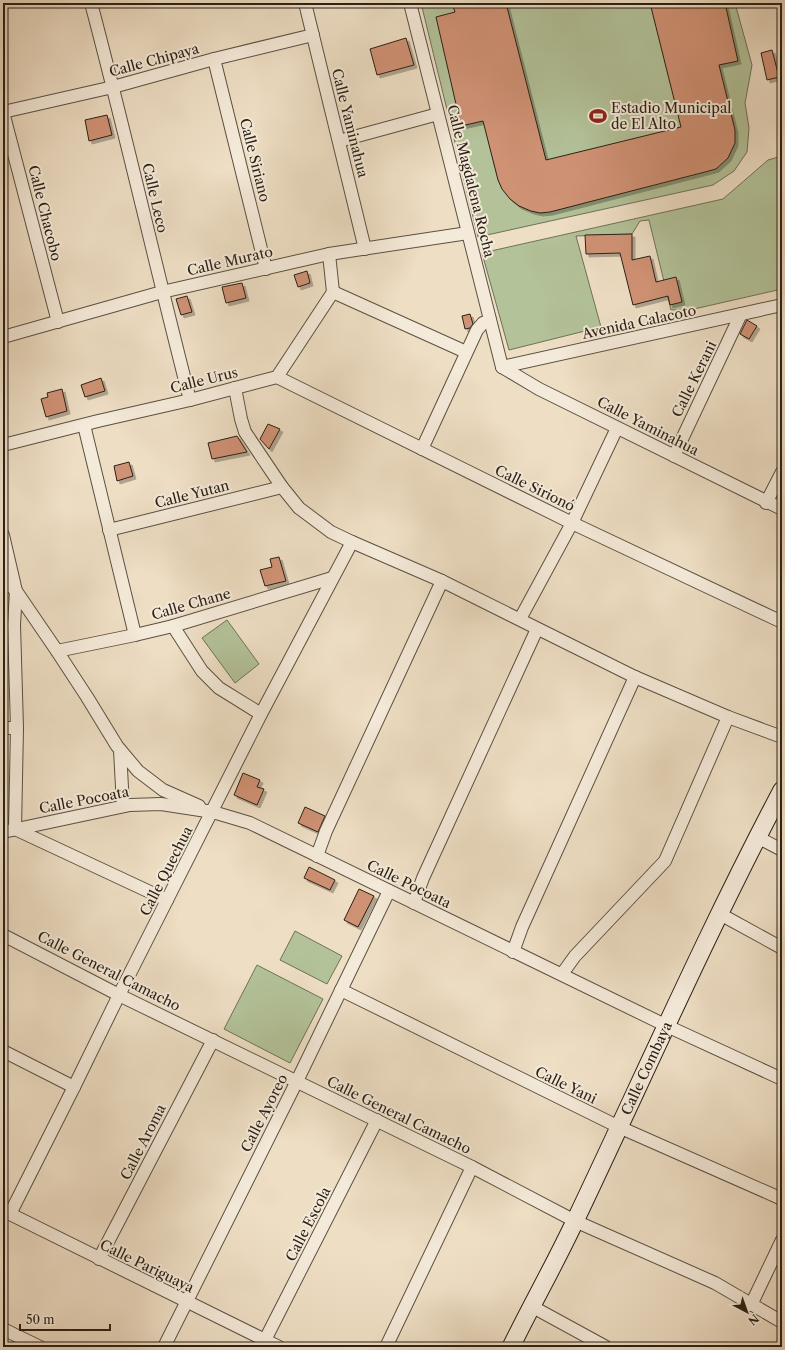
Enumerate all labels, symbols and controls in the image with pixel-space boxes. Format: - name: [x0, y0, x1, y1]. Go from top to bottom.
- street label: Calle Chipaya: [107, 39, 202, 81]
- street label: Calle Yaminahua: [328, 67, 372, 180]
- place label: Estadio Municipal de El Alto: [611, 99, 731, 133]
- street label: Calle Magdalena Rocha: [443, 103, 499, 260]
- sports icon: Estadio Municipal de El Alto: [588, 106, 608, 126]
- street label: Calle Siriano: [236, 116, 274, 204]
- street label: Calle Leco: [138, 161, 172, 235]
- street label: Calle Chacobo: [24, 163, 66, 263]
- street label: Calle Murato: [185, 242, 275, 280]
- street label: Avenida Calacoto: [579, 301, 698, 343]
- street label: Calle Kerani: [668, 338, 720, 420]
- street label: Calle Urus: [168, 363, 240, 397]
- street label: Calle Yaminahua: [594, 393, 702, 460]
- street label: Calle Sirionó: [492, 461, 578, 515]
- street label: Calle Yutan: [153, 476, 231, 512]
- street label: Calle Chane: [149, 584, 233, 624]
- street label: Calle Pocoata: [38, 782, 131, 818]
- street label: Calle Quechua: [136, 823, 197, 919]
- street label: Calle Pocoata: [364, 856, 454, 912]
- street label: Calle General Camacho: [34, 927, 184, 1015]
- street label: Calle Combaya: [617, 1018, 676, 1118]
- street label: Calle Yani: [532, 1062, 600, 1108]
- street label: Calle Ayoreo: [237, 1071, 291, 1155]
- street label: Calle General Camacho: [324, 1072, 474, 1158]
- street label: Calle Aroma: [116, 1101, 170, 1183]
- street label: Calle Escola: [282, 1183, 335, 1264]
- street label: Calle Pariguaya: [97, 1235, 198, 1297]
- north arrow: [727, 1292, 767, 1332]
- scale bar: [20, 1306, 110, 1332]
- text: N: [745, 1311, 762, 1328]
- text: 50 m: [26, 1312, 55, 1327]

